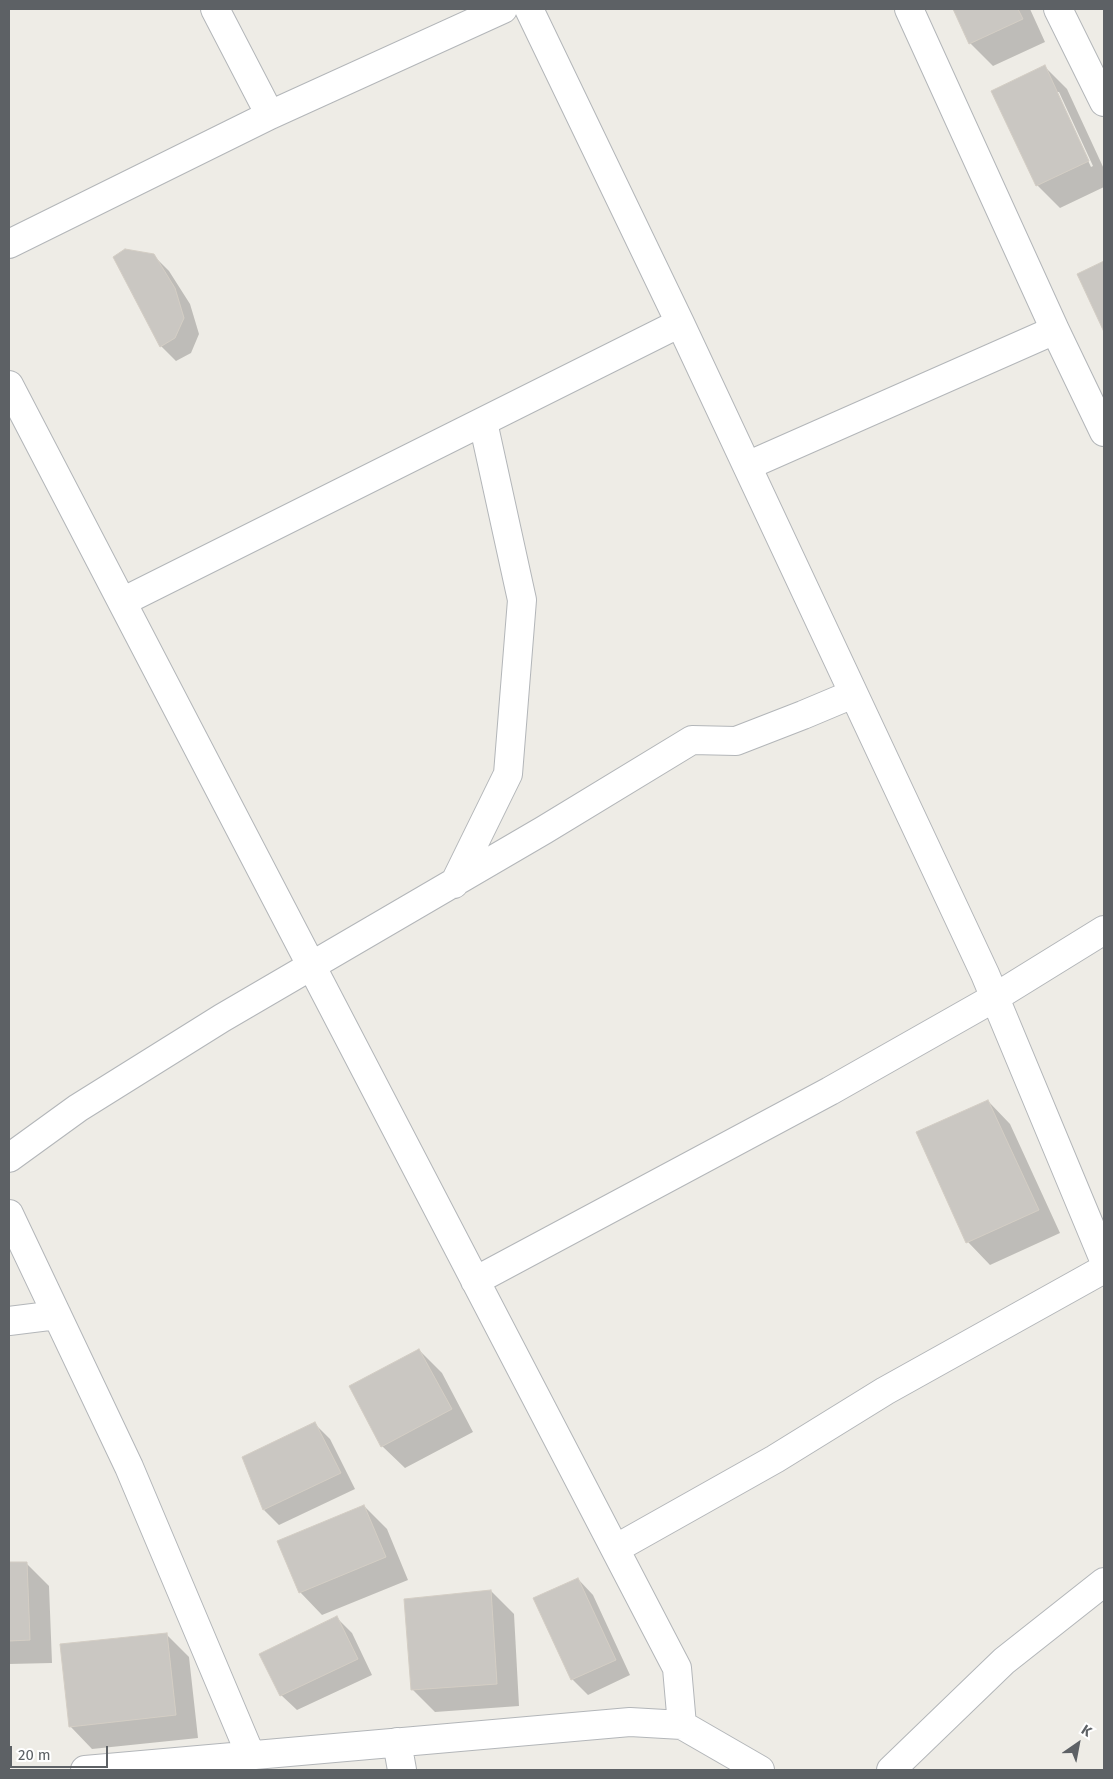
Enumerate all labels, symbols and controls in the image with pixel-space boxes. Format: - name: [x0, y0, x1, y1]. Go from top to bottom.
- north arrow: [1053, 1719, 1103, 1769]
- text: K: [1078, 1721, 1095, 1741]
- scale bar: [12, 1736, 110, 1768]
- text: 20 m: [18, 1746, 51, 1764]

